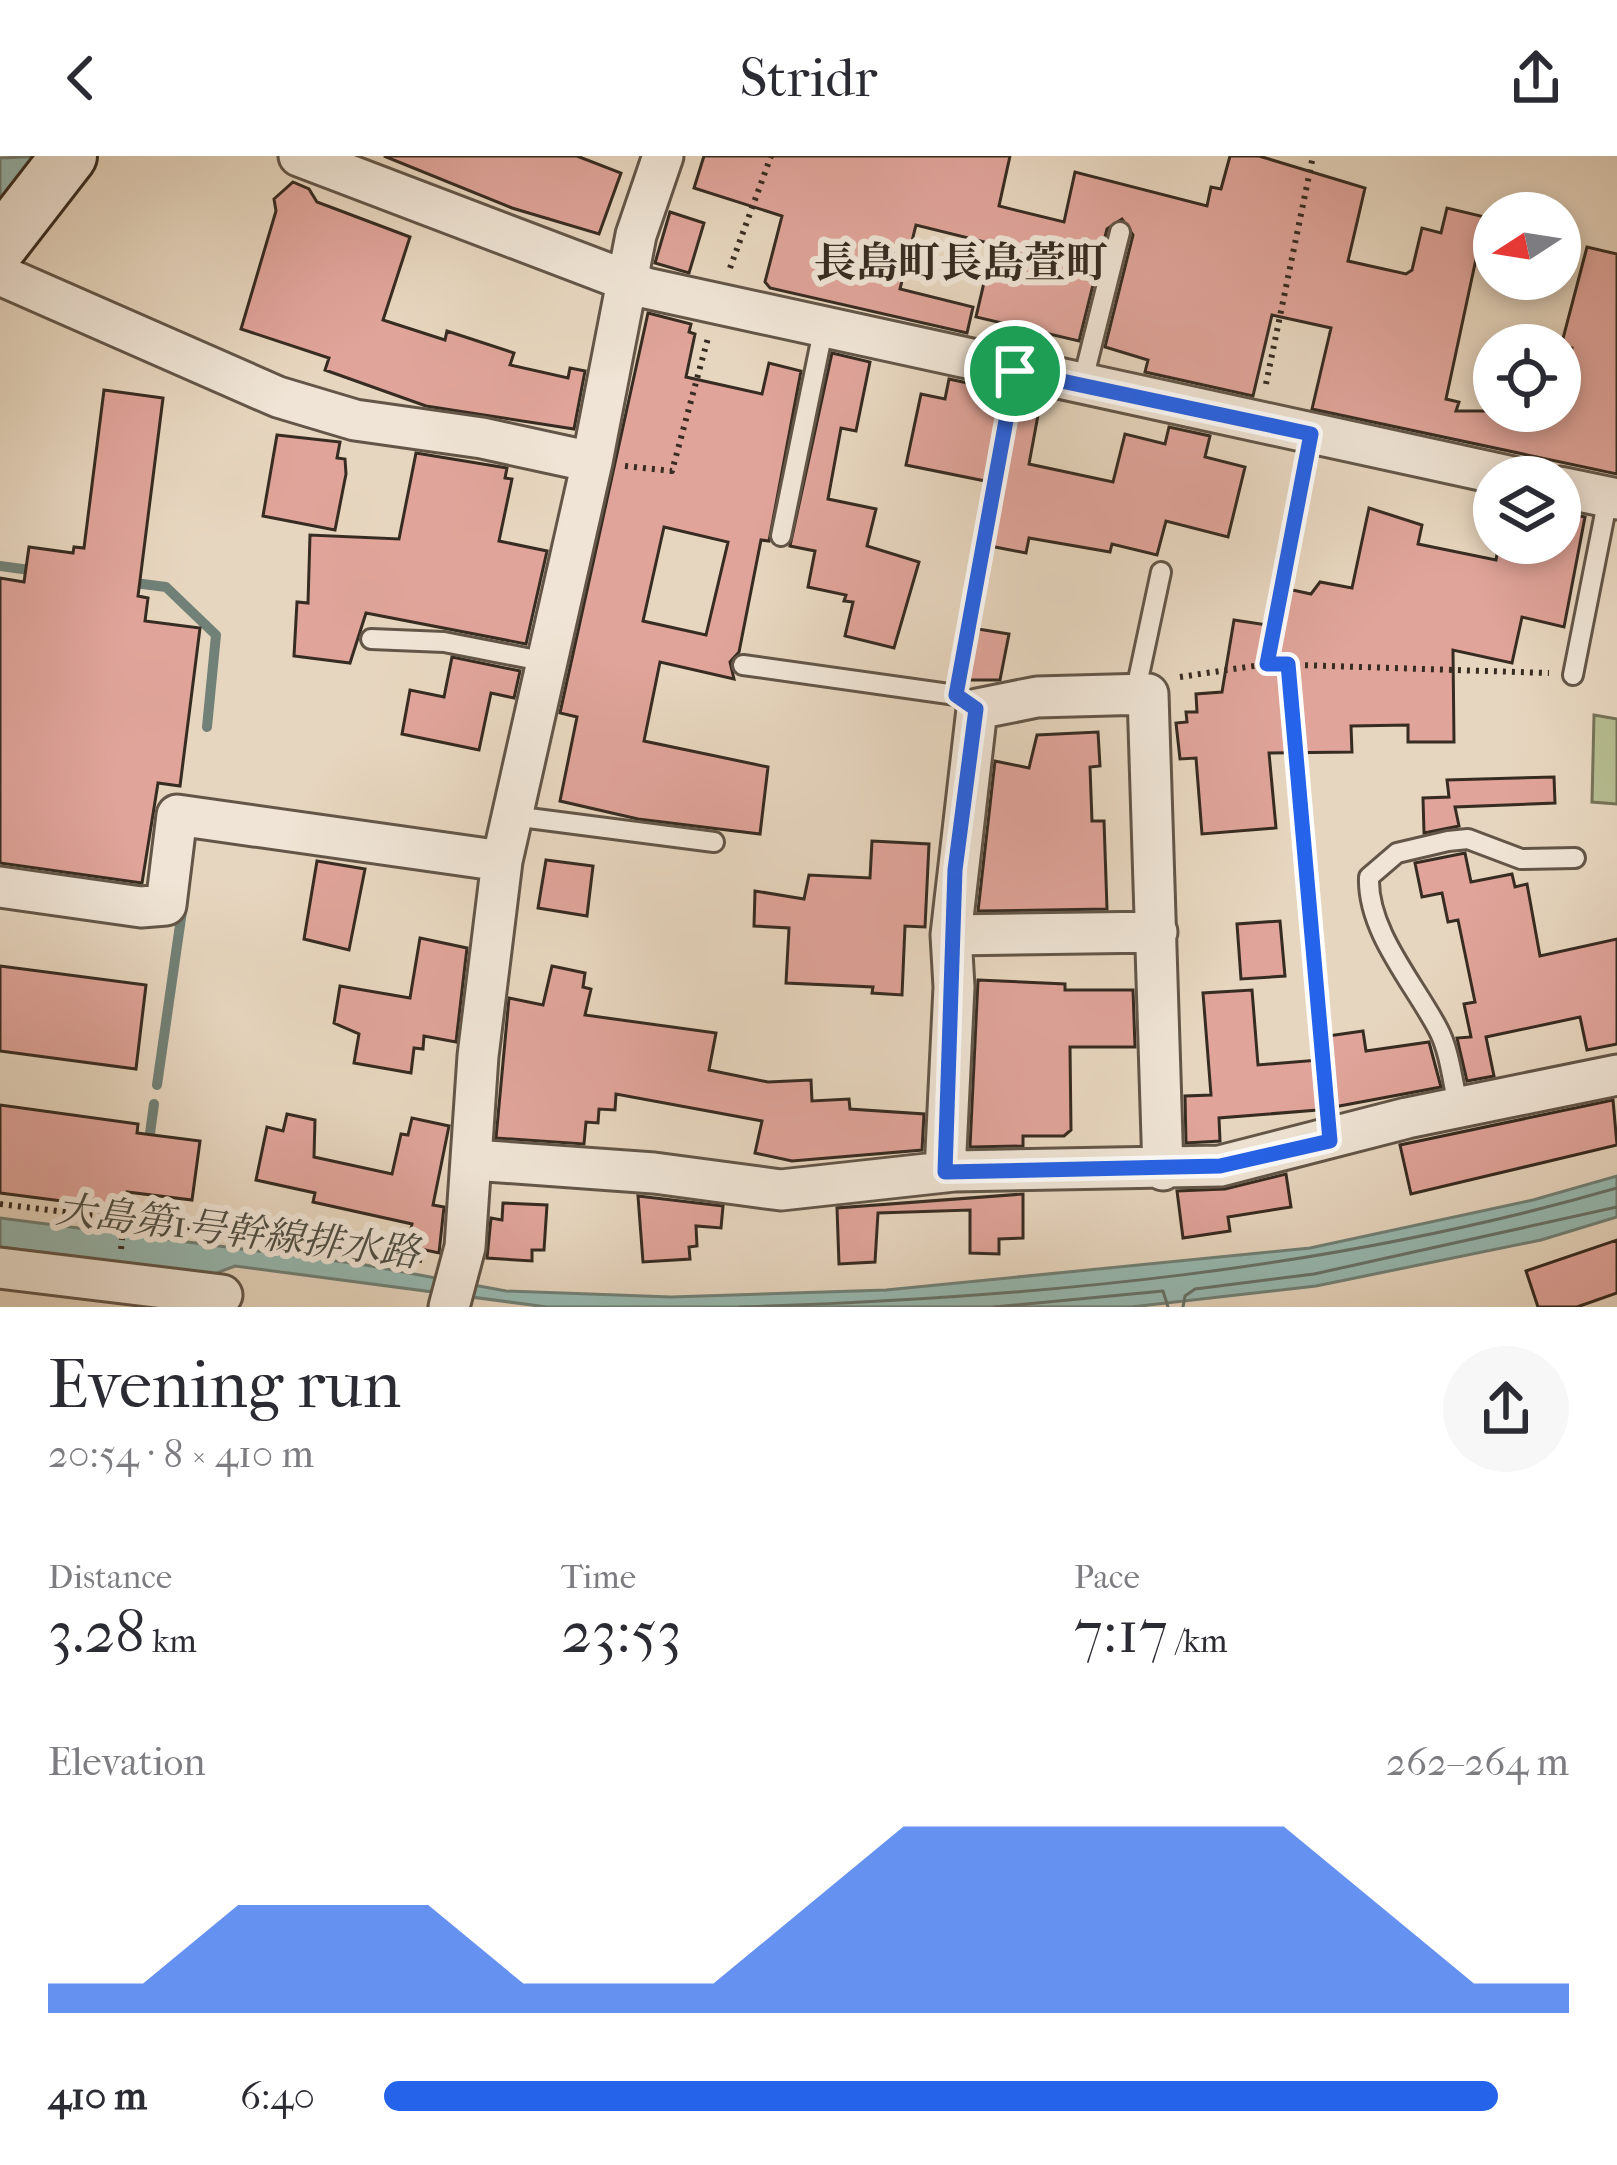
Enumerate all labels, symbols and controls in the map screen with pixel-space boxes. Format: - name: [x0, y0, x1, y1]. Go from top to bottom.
- icon: back: [48, 45, 114, 111]
- icon: share: [1503, 45, 1569, 111]
- text: Stridr: [739, 47, 878, 110]
- north arrow: [1473, 192, 1581, 300]
- map controls: [1473, 192, 1581, 564]
- district label: 長島町長島萱町: [814, 239, 1108, 288]
- pin: [964, 320, 1066, 422]
- button: locate: [1473, 324, 1581, 432]
- icon: arrive: [982, 338, 1048, 404]
- button: layers: [1473, 456, 1581, 564]
- water label: 大島第1号幹線排水路: [54, 1186, 425, 1276]
- button: share: [1443, 1346, 1569, 1472]
- text: Evening run: [48, 1347, 401, 1424]
- text: 20:54 · 8 × 410 m: [48, 1431, 314, 1477]
- text: Distance: [48, 1558, 172, 1597]
- text: Time: [561, 1558, 636, 1597]
- text: Pace: [1074, 1558, 1140, 1597]
- text: 3.28: [48, 1597, 145, 1668]
- text: 23:53: [561, 1597, 682, 1668]
- text: 7:17: [1074, 1597, 1168, 1668]
- text: km: [145, 1622, 197, 1661]
- text: /km: [1168, 1622, 1227, 1661]
- text: Elevation: [48, 1739, 206, 1785]
- text: 262–264 m: [1386, 1739, 1569, 1785]
- text: 410 m: [48, 2073, 147, 2119]
- text: 6:40: [240, 2073, 315, 2119]

